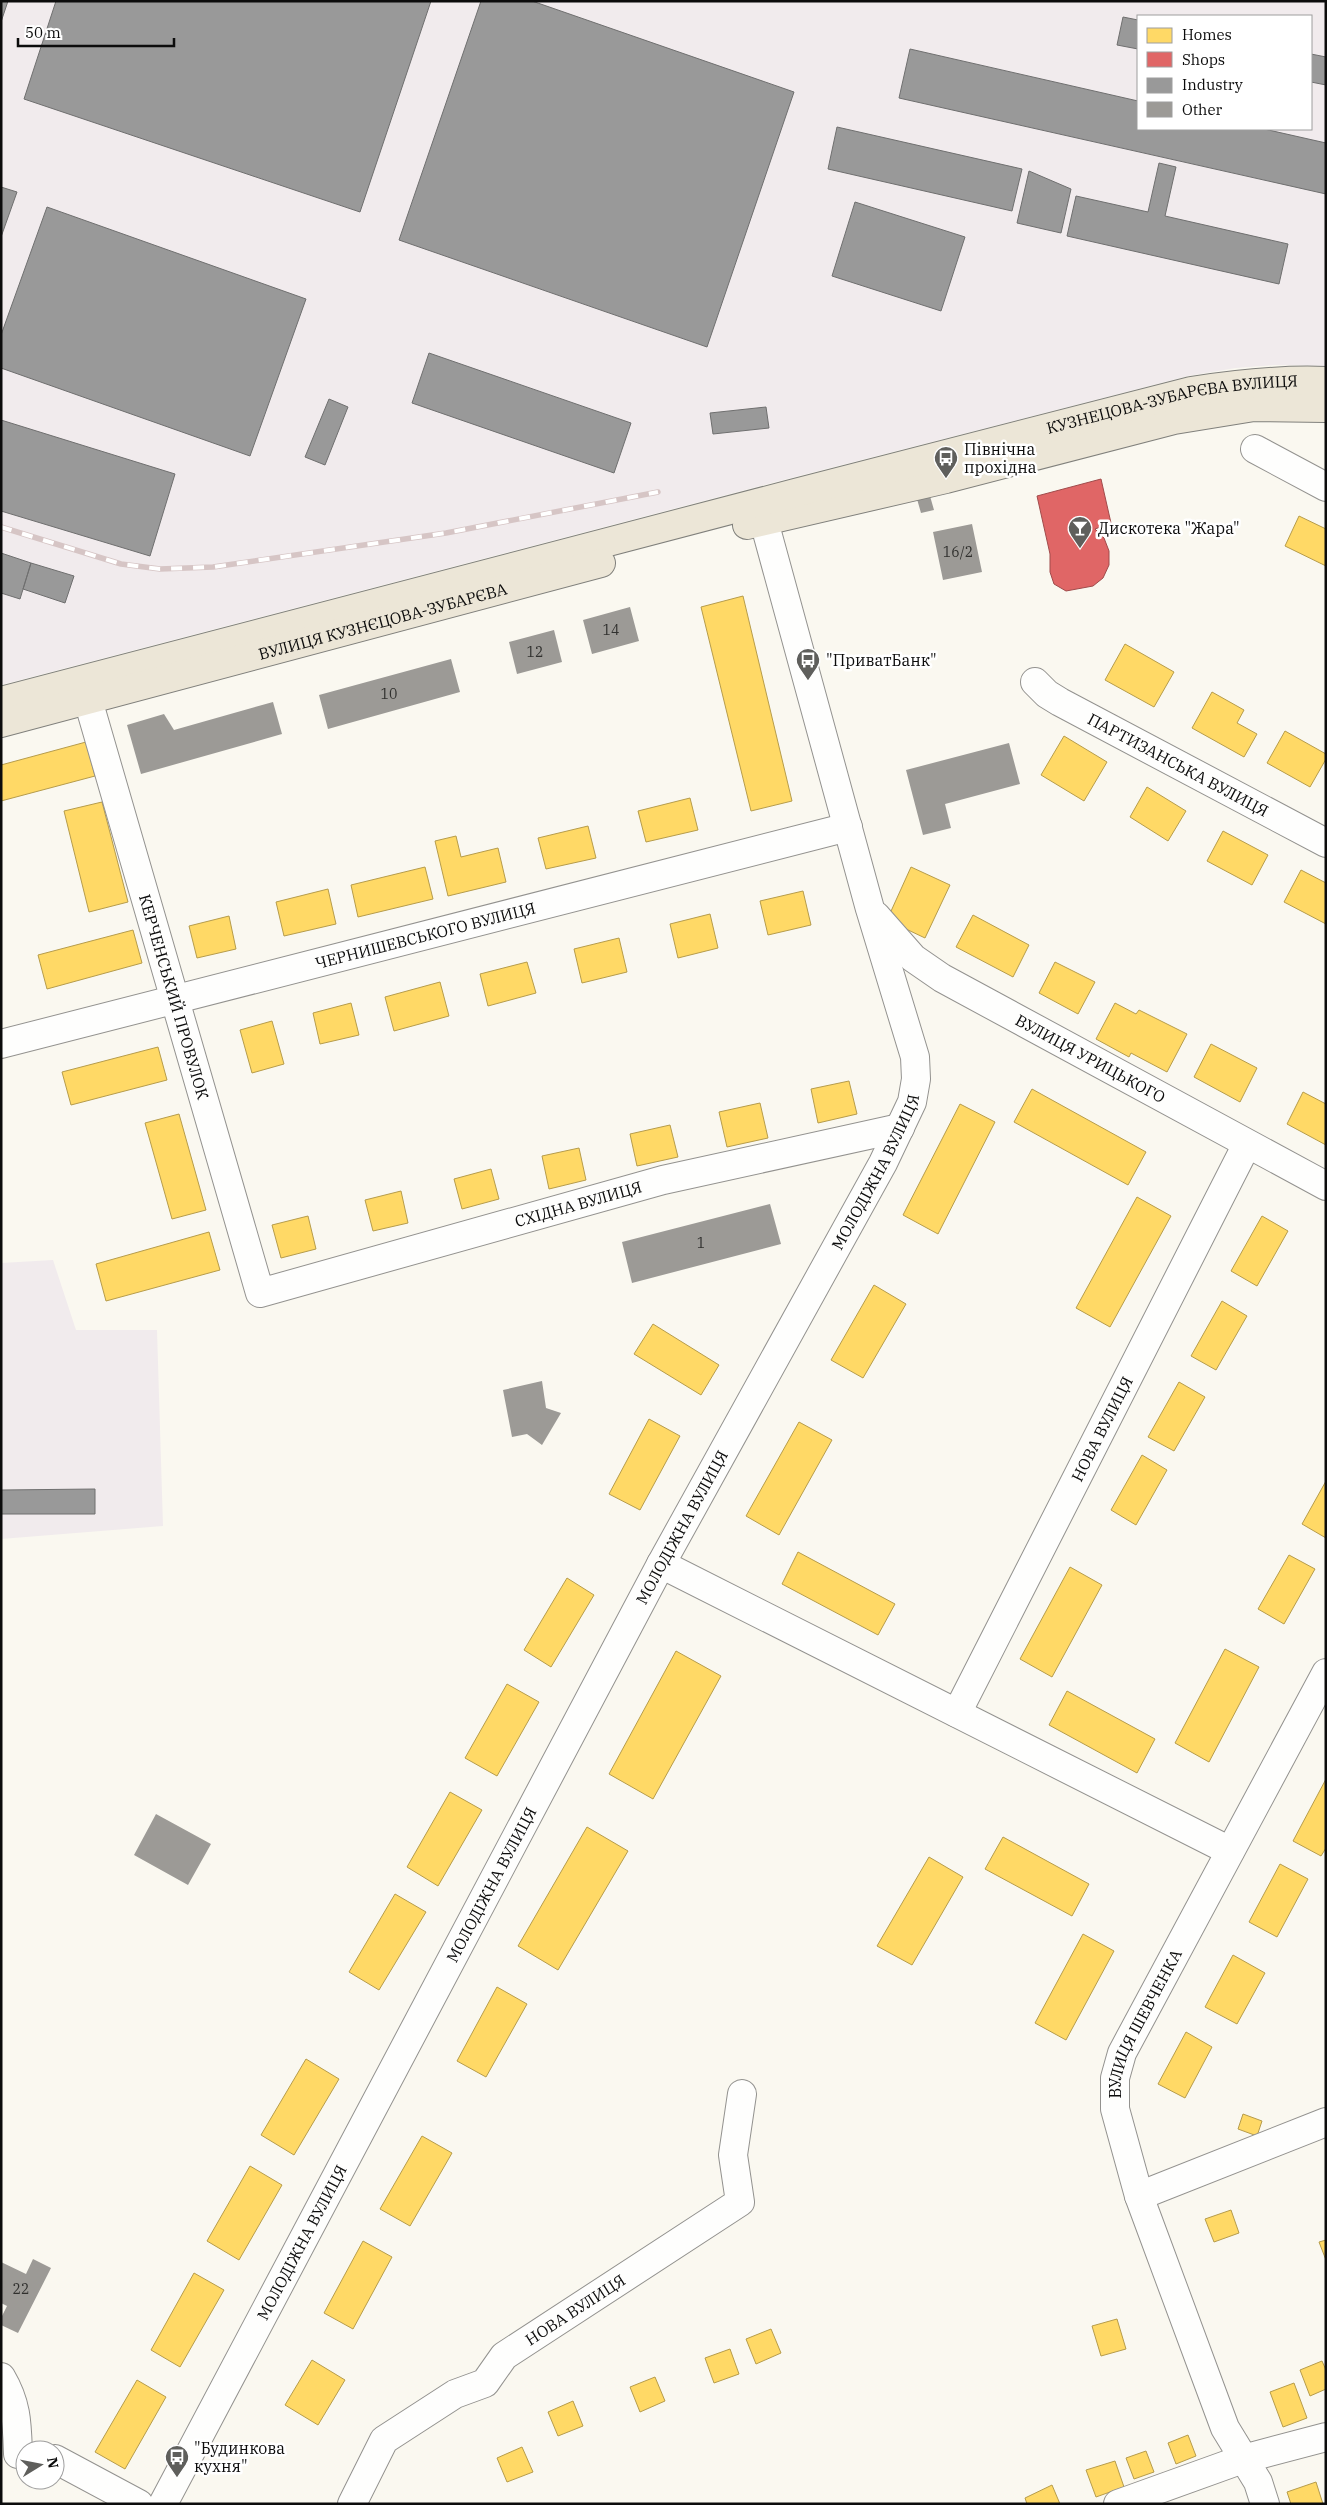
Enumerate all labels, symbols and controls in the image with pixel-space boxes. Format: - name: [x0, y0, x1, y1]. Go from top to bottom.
- scale bar: [18, 15, 174, 47]
- legend: [1137, 15, 1312, 130]
- text: 50 m: [25, 23, 61, 42]
- text: Homes: [1182, 25, 1232, 44]
- text: Shops: [1182, 50, 1225, 69]
- text: Industry: [1182, 75, 1243, 94]
- text: Other: [1182, 100, 1222, 119]
- street label: КУЗНЕЦОВА-ЗУБАРЄВА ВУЛИЦЯ: [1044, 371, 1298, 438]
- place label: Північна прохідна: [964, 439, 1037, 477]
- bus stop icon: Північна прохідна: [933, 445, 959, 479]
- bar icon: Дискотека "Жара": [1067, 515, 1093, 549]
- place label: Дискотека "Жара": [1098, 518, 1240, 538]
- house number: 16/2: [943, 543, 973, 561]
- street label: ВУЛИЦЯ КУЗНЄЦОВА-ЗУБАРЄВА: [256, 579, 509, 664]
- house number: 14: [603, 621, 619, 639]
- house number: 12: [527, 643, 543, 661]
- bus stop icon: "ПриватБанк": [795, 647, 821, 681]
- place label: "ПриватБанк": [826, 650, 937, 670]
- house number: 10: [381, 685, 397, 703]
- street label: ПАРТИЗАНСЬКА ВУЛИЦЯ: [1084, 709, 1272, 821]
- street label: КЕРЧЕНСЬКИЙ ПРОВУЛОК: [135, 892, 213, 1102]
- street label: ЧЕРНИШЕВСЬКОГО ВУЛИЦЯ: [313, 897, 538, 973]
- street label: ВУЛИЦЯ УРИЦЬКОГО: [1012, 1010, 1169, 1107]
- street label: МОЛОДІЖНА ВУЛИЦЯ: [827, 1093, 923, 1253]
- street label: СХІДНА ВУЛИЦЯ: [512, 1176, 644, 1231]
- house number: 1: [697, 1234, 705, 1252]
- street label: НОВА ВУЛИЦЯ: [1067, 1373, 1137, 1485]
- street label: МОЛОДІЖНА ВУЛИЦЯ: [631, 1447, 732, 1608]
- street label: МОЛОДІЖНА ВУЛИЦЯ: [442, 1804, 540, 1966]
- street label: ВУЛИЦЯ ШЕВЧЕНКА: [1105, 1946, 1186, 2099]
- street label: МОЛОДІЖНА ВУЛИЦЯ: [252, 2161, 351, 2323]
- street label: НОВА ВУЛИЦЯ: [521, 2270, 629, 2349]
- house number: 22: [13, 2280, 29, 2298]
- place label: "Будинкова кухня": [194, 2438, 285, 2476]
- north arrow: [15, 2440, 65, 2490]
- bus stop icon: "Будинкова кухня": [164, 2444, 190, 2478]
- text: N: [43, 2456, 63, 2470]

